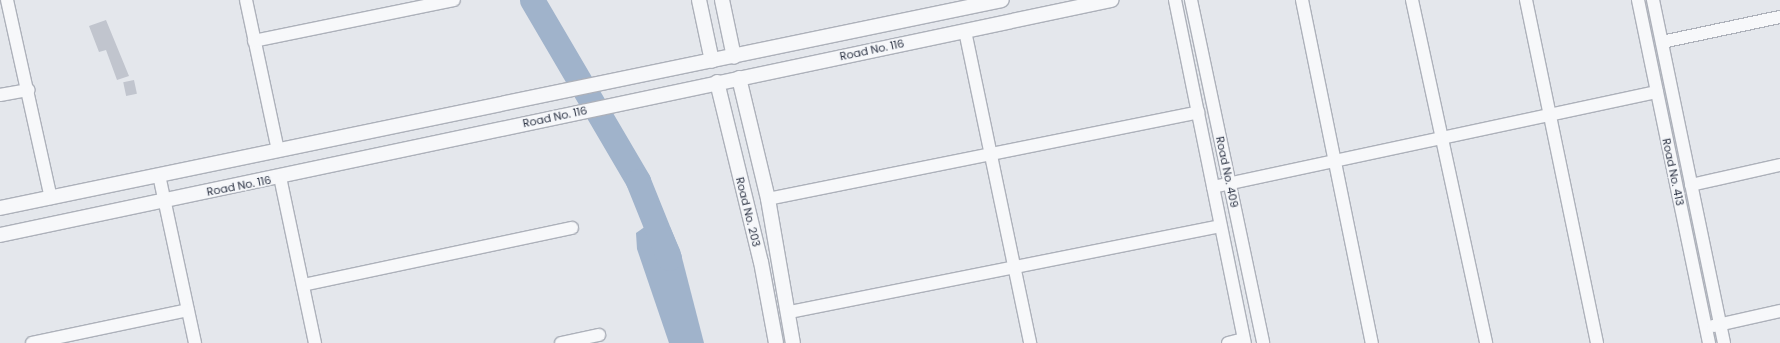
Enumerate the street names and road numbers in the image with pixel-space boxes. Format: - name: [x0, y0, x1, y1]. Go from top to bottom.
- street label: Road No. 116: [839, 37, 905, 63]
- street label: Road No. 116: [522, 104, 588, 130]
- street label: Road No. 409: [1213, 135, 1241, 209]
- street label: Road No. 413: [1659, 137, 1687, 207]
- street label: Road No. 116: [206, 173, 272, 199]
- street label: Road No. 203: [733, 176, 763, 248]

